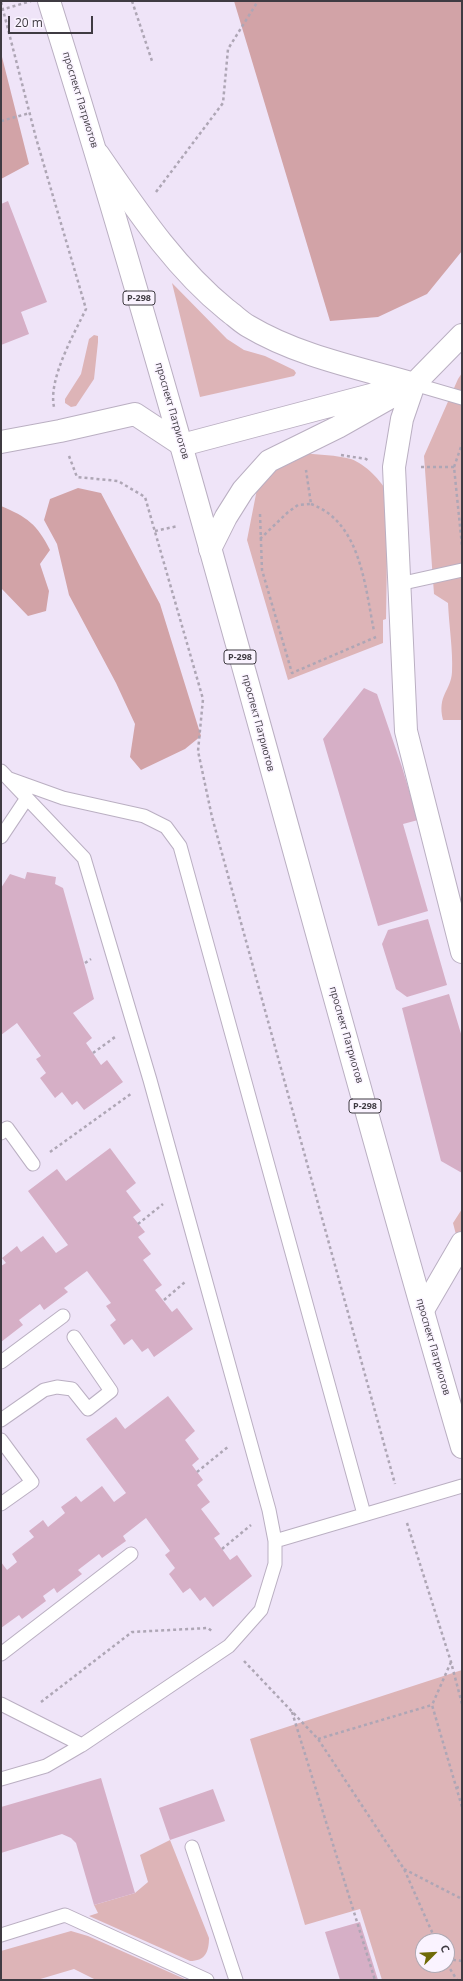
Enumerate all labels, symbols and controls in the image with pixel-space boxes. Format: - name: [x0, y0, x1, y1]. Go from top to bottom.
- scale bar: [10, 8, 95, 34]
- text: 20 m: [15, 14, 43, 31]
- street label: проспект Патриотов: [60, 50, 100, 150]
- road number: Р-298: [123, 291, 155, 305]
- street label: проспект Патриотов: [152, 361, 192, 461]
- road number: Р-298: [224, 650, 256, 664]
- street label: проспект Патриотов: [239, 673, 277, 773]
- street label: проспект Патриотов: [326, 985, 366, 1085]
- road number: Р-298: [349, 1099, 381, 1113]
- street label: проспект Патриотов: [413, 1297, 453, 1397]
- north arrow: [415, 1933, 455, 1973]
- text: С: [437, 1942, 454, 1955]

